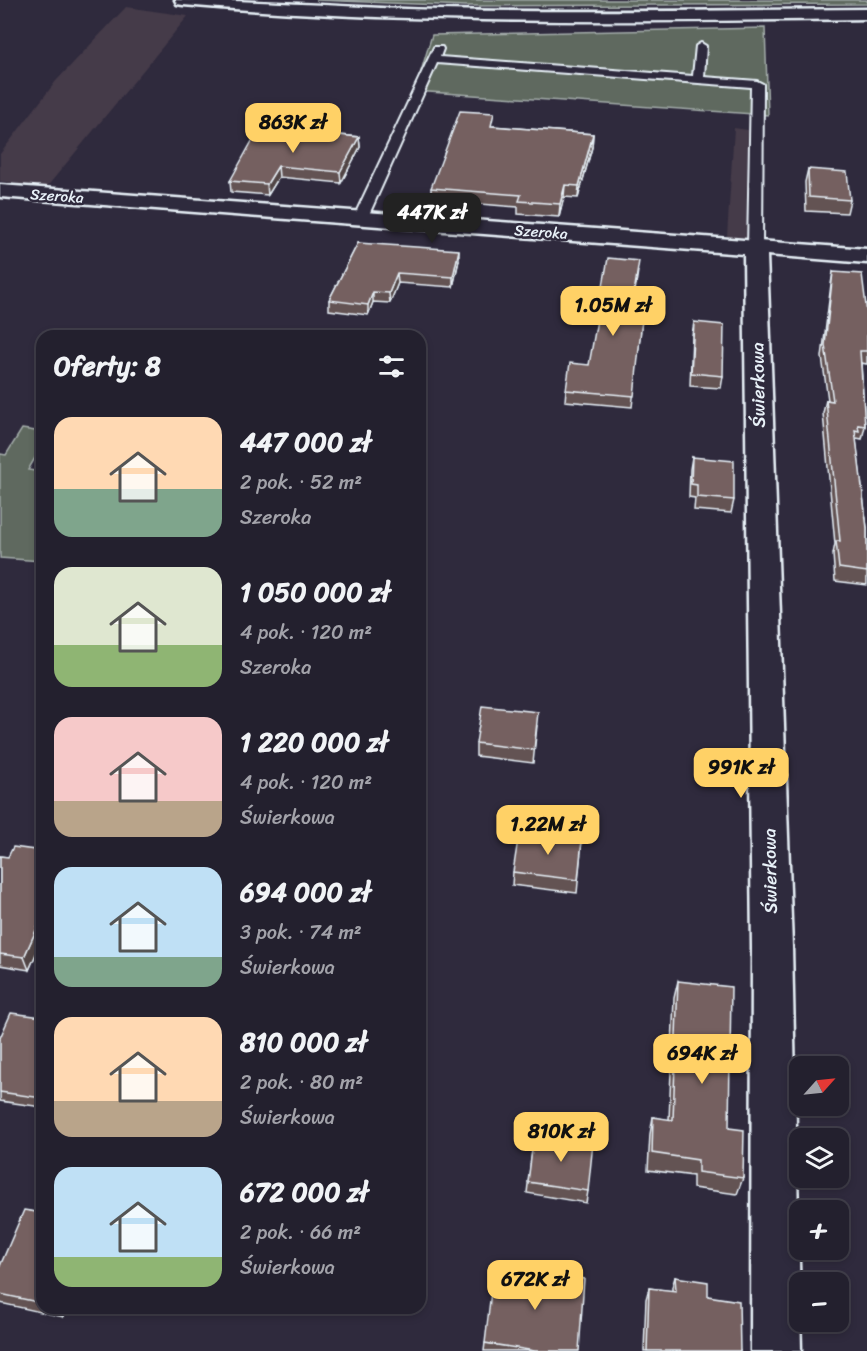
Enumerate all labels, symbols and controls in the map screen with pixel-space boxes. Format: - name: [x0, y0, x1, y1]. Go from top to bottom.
- pin: 863K zł: [238, 103, 348, 154]
- text: 863K zł: [259, 105, 327, 140]
- street label: Szeroka: [29, 181, 85, 211]
- pin: 447K zł: [377, 193, 487, 244]
- text: 447K zł: [397, 195, 467, 230]
- street label: Szeroka: [513, 217, 569, 247]
- pin: 1.05M zł: [551, 286, 675, 337]
- text: 1.05M zł: [574, 288, 652, 323]
- street label: Świerkowa: [741, 342, 775, 428]
- text: Oferty: 8: [54, 343, 161, 389]
- icon: filters: [375, 350, 408, 383]
- text: 447 000 zł: [240, 419, 371, 465]
- icon: home: [102, 441, 174, 513]
- text: 2 pok. · 52 m²: [240, 465, 362, 500]
- text: Szeroka: [240, 500, 311, 535]
- text: 1 050 000 zł: [240, 569, 390, 615]
- icon: home: [102, 591, 174, 663]
- text: 4 pok. · 120 m²: [240, 615, 372, 650]
- text: Szeroka: [240, 650, 311, 685]
- text: 1 220 000 zł: [240, 719, 388, 765]
- icon: home: [102, 741, 174, 813]
- pin: 991K zł: [686, 748, 796, 799]
- text: 991K zł: [708, 750, 774, 785]
- text: 4 pok. · 120 m²: [240, 765, 372, 800]
- text: Świerkowa: [240, 800, 335, 835]
- pin: 1.22M zł: [486, 805, 610, 856]
- text: 1.22M zł: [510, 807, 586, 842]
- street label: Świerkowa: [753, 828, 787, 914]
- text: 694 000 zł: [240, 869, 371, 915]
- icon: home: [102, 891, 174, 963]
- text: 3 pok. · 74 m²: [240, 915, 362, 950]
- text: Świerkowa: [240, 950, 335, 985]
- text: 810 000 zł: [240, 1019, 367, 1065]
- pin: 694K zł: [647, 1034, 757, 1085]
- text: 694K zł: [667, 1036, 737, 1071]
- icon: home: [102, 1041, 174, 1113]
- north arrow: [789, 1056, 849, 1116]
- map controls: [789, 1056, 849, 1332]
- text: 2 pok. · 80 m²: [240, 1065, 363, 1100]
- text: Świerkowa: [240, 1100, 335, 1135]
- pin: 810K zł: [506, 1112, 616, 1163]
- text: 810K zł: [528, 1114, 594, 1149]
- button: layers: [789, 1128, 849, 1188]
- text: 672 000 zł: [240, 1169, 368, 1215]
- icon: home: [102, 1191, 174, 1263]
- button: +: [789, 1200, 849, 1260]
- text: 2 pok. · 66 m²: [240, 1215, 361, 1250]
- text: Świerkowa: [240, 1250, 335, 1285]
- pin: 672K zł: [480, 1260, 590, 1311]
- text: 672K zł: [501, 1262, 569, 1297]
- button: −: [789, 1272, 849, 1332]

